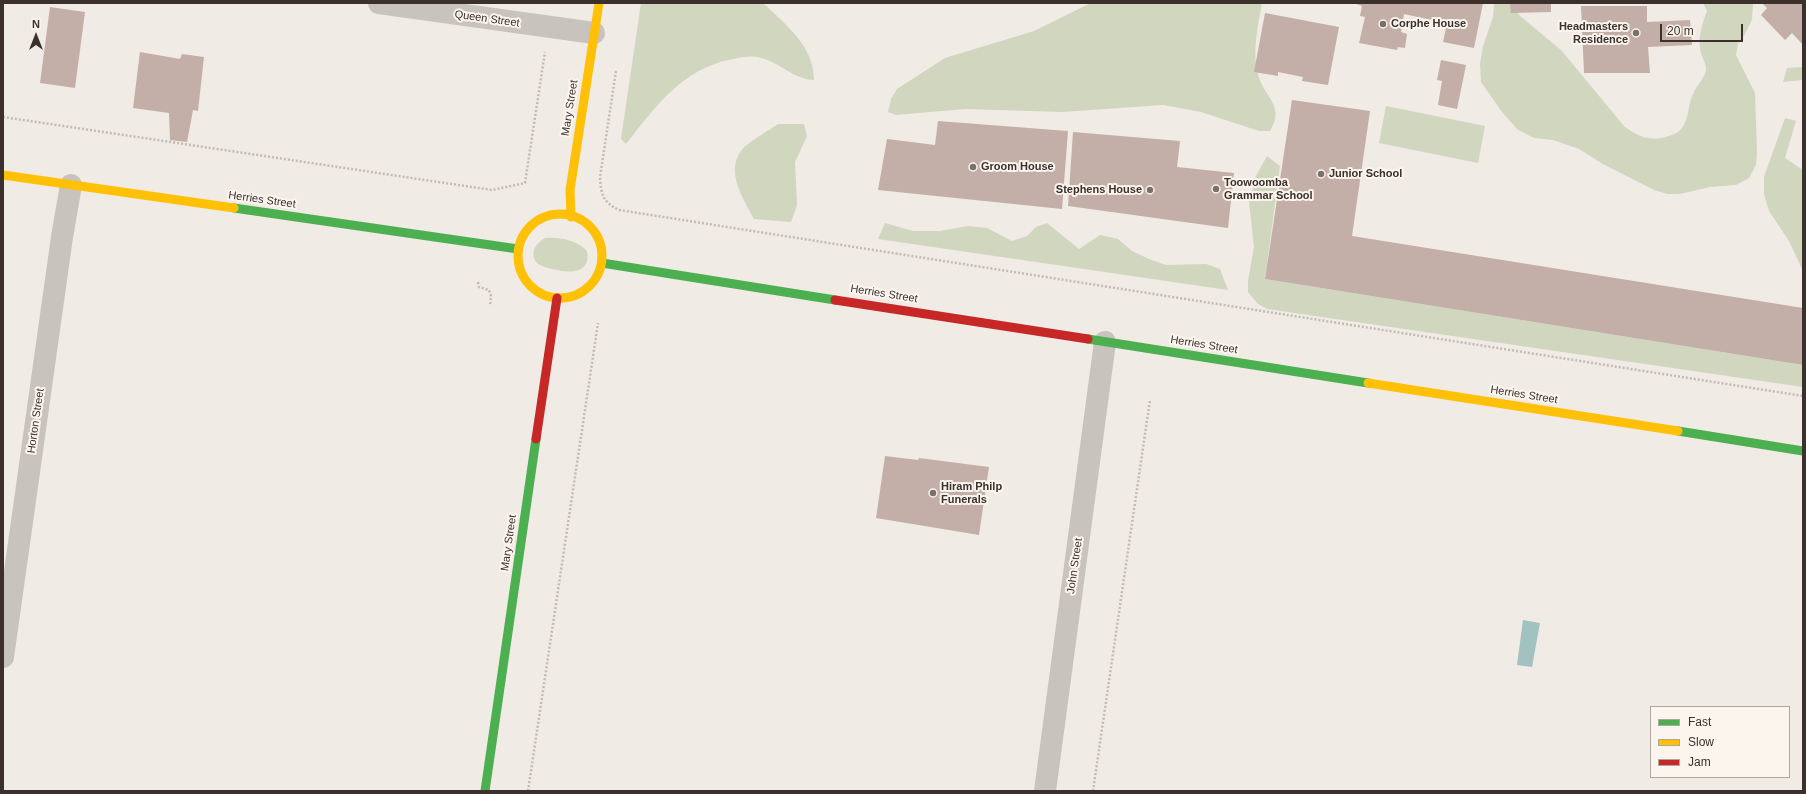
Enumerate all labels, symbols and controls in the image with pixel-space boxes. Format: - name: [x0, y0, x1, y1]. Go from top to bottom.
- street label: Queen Street: [454, 8, 520, 30]
- north arrow: [16, 16, 56, 56]
- scale bar: [1662, 16, 1745, 42]
- place label: Corphe House: [1391, 17, 1466, 31]
- text: N: [32, 18, 40, 30]
- marker: Corphe House: [1378, 19, 1388, 29]
- place label: Headmasters Residence: [1559, 20, 1628, 46]
- text: 20 m: [1667, 24, 1694, 38]
- marker: Headmasters Residence: [1631, 28, 1641, 38]
- street label: Mary Street: [559, 79, 581, 137]
- place label: Groom House: [981, 160, 1054, 174]
- marker: Groom House: [968, 162, 978, 172]
- place label: Junior School: [1329, 167, 1402, 181]
- marker: Junior School: [1316, 169, 1326, 179]
- place label: Toowoomba Grammar School: [1224, 176, 1313, 202]
- place label: Stephens House: [1056, 183, 1142, 197]
- marker: Toowoomba Grammar School: [1211, 184, 1221, 194]
- marker: Stephens House: [1145, 185, 1155, 195]
- street label: Herries Street: [227, 189, 297, 211]
- street label: Herries Street: [849, 282, 919, 306]
- street label: Herries Street: [1169, 333, 1239, 357]
- street label: Herries Street: [1489, 383, 1559, 407]
- street label: Horton Street: [25, 388, 47, 454]
- place label: Hiram Philp Funerals: [941, 480, 1002, 506]
- marker: Hiram Philp Funerals: [928, 488, 938, 498]
- street label: Mary Street: [499, 514, 519, 572]
- street label: John Street: [1065, 537, 1085, 595]
- legend: [1650, 706, 1790, 778]
- text: Fast: [1688, 715, 1711, 729]
- text: Slow: [1688, 735, 1714, 749]
- text: Jam: [1688, 755, 1711, 769]

